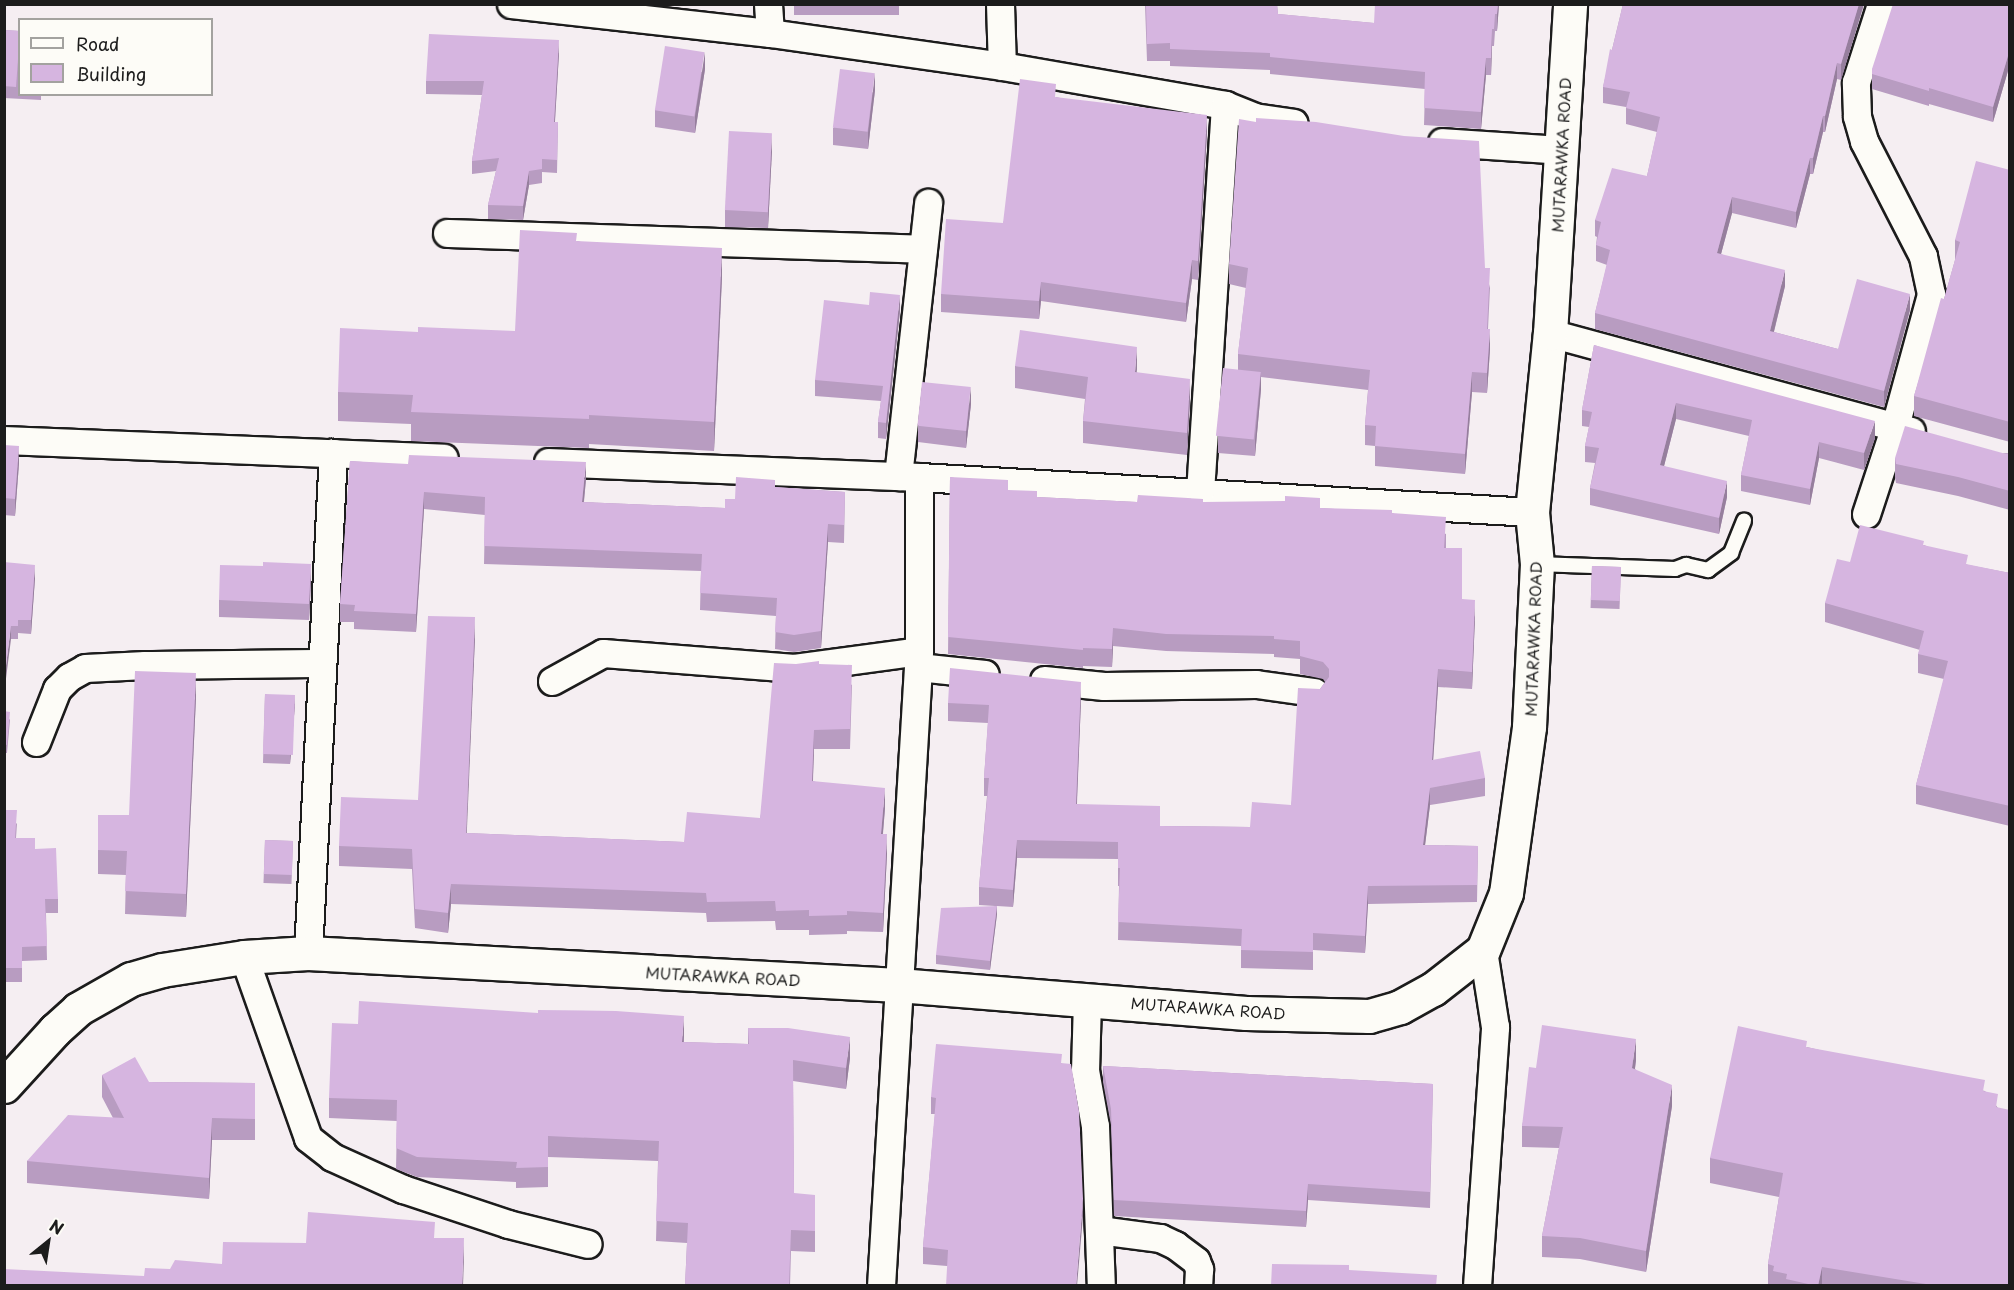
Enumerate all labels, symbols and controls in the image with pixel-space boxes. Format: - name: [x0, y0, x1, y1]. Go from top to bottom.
- legend: [18, 18, 213, 96]
- text: Road: [76, 30, 120, 57]
- text: Building: [76, 60, 146, 87]
- street label: MUTARAWKA ROAD: [1548, 77, 1574, 233]
- street label: MUTARAWKA ROAD: [1521, 561, 1545, 717]
- street label: MUTARAWKA ROAD: [645, 963, 801, 989]
- street label: MUTARAWKA ROAD: [1130, 994, 1286, 1022]
- north arrow: [18, 1212, 78, 1272]
- text: N: [46, 1213, 68, 1240]

